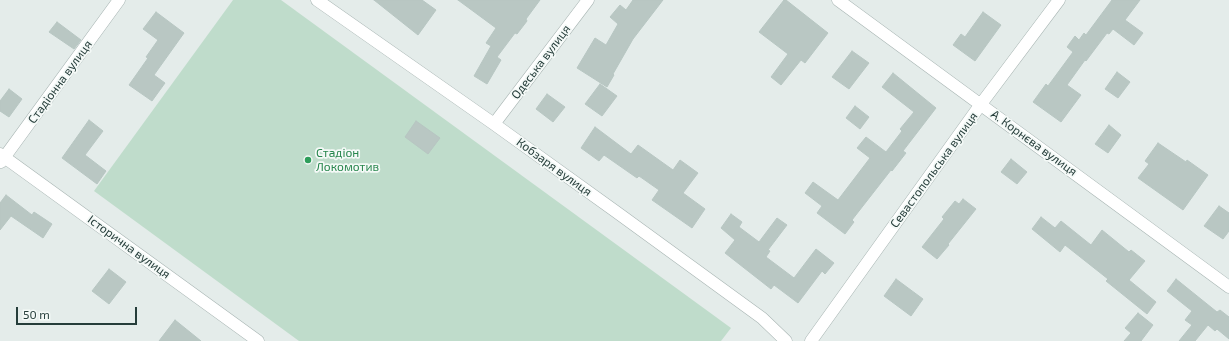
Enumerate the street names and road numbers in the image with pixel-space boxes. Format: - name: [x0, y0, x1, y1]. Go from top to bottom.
- street label: Одеська вулиця: [508, 22, 574, 102]
- street label: Стадіонна вулиця: [25, 38, 95, 126]
- street label: А. Корнєва вулиця: [988, 107, 1080, 179]
- street label: Севастопольська вулиця: [887, 109, 981, 231]
- street label: Кобзаря вулиця: [514, 135, 594, 199]
- street label: Історична вулиця: [85, 212, 173, 282]

